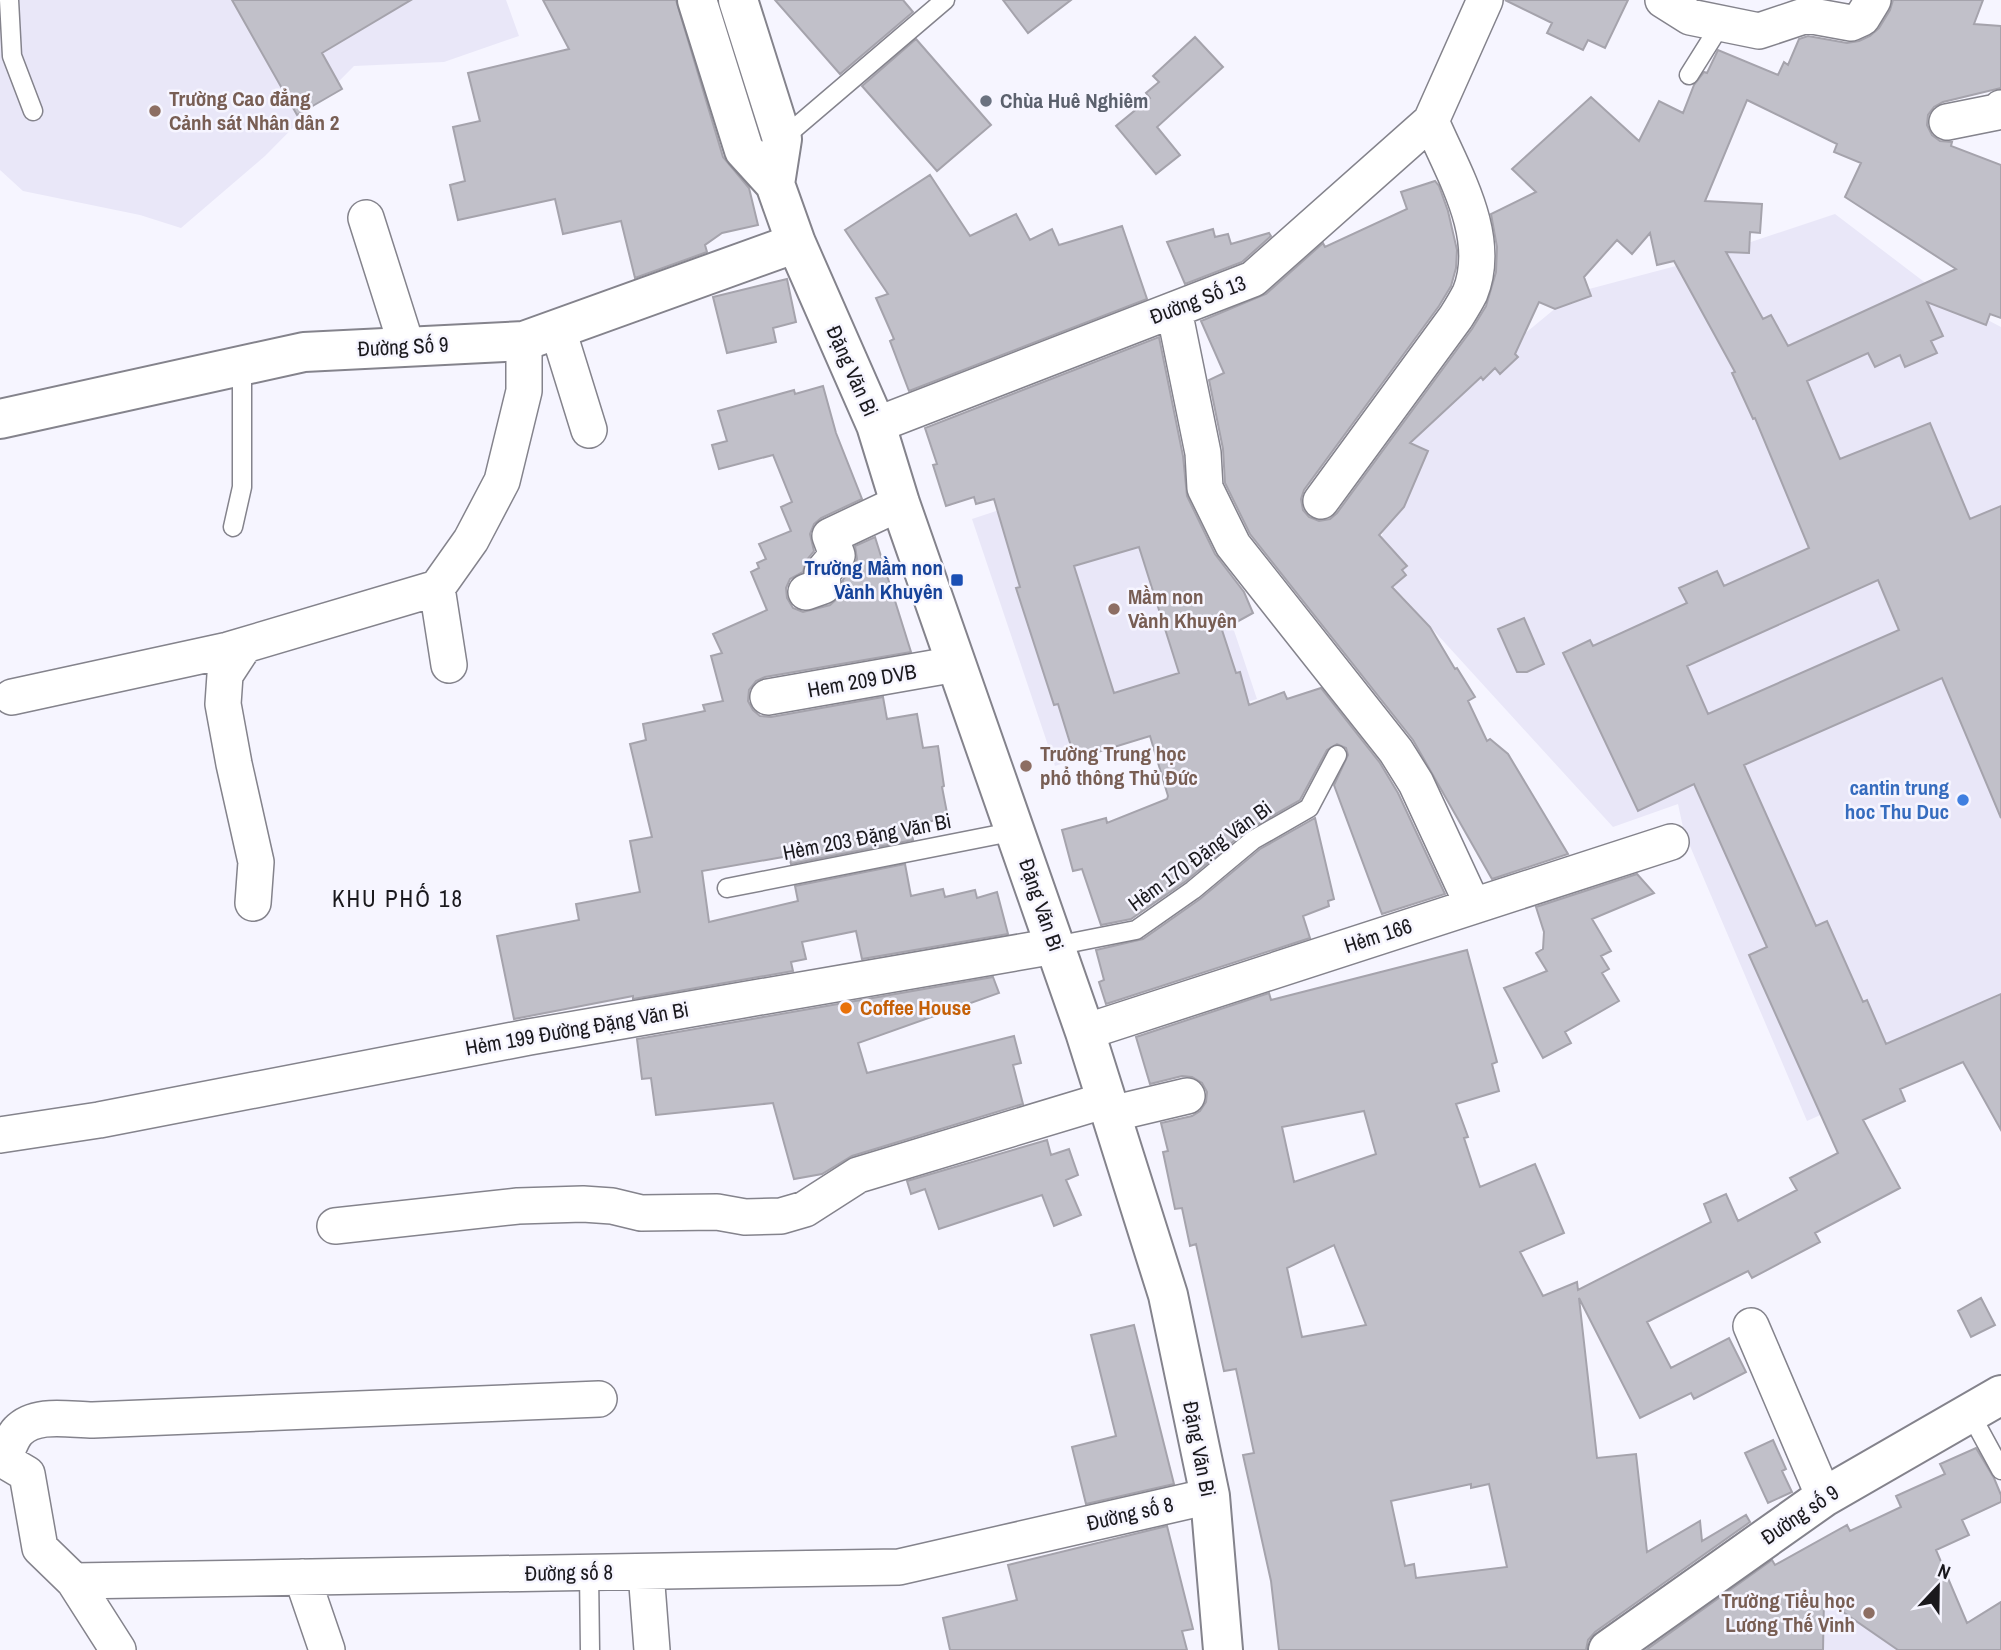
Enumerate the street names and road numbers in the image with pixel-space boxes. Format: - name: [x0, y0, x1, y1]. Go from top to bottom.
- street label: Đường Số 13: [1146, 268, 1250, 331]
- street label: Đặng Văn Bi: [820, 321, 885, 421]
- street label: Đường Số 9: [357, 330, 449, 363]
- street label: Hem 209 DVB: [805, 657, 919, 704]
- street label: Hẻm 170 Đặng Văn Bi: [1122, 794, 1277, 918]
- street label: Hẻm 203 Đặng Văn Bi: [780, 806, 954, 867]
- street label: Đặng Văn Bi: [1012, 855, 1071, 955]
- street label: Hẻm 166: [1340, 911, 1416, 960]
- street label: Hẻm 199 Đường Đặng Văn Bi: [463, 995, 691, 1062]
- street label: Đặng Văn Bi: [1176, 1399, 1223, 1499]
- street label: Đường số 9: [1755, 1478, 1844, 1551]
- street label: Đường số 8: [1084, 1489, 1176, 1538]
- street label: Đường số 8: [525, 1557, 613, 1588]

